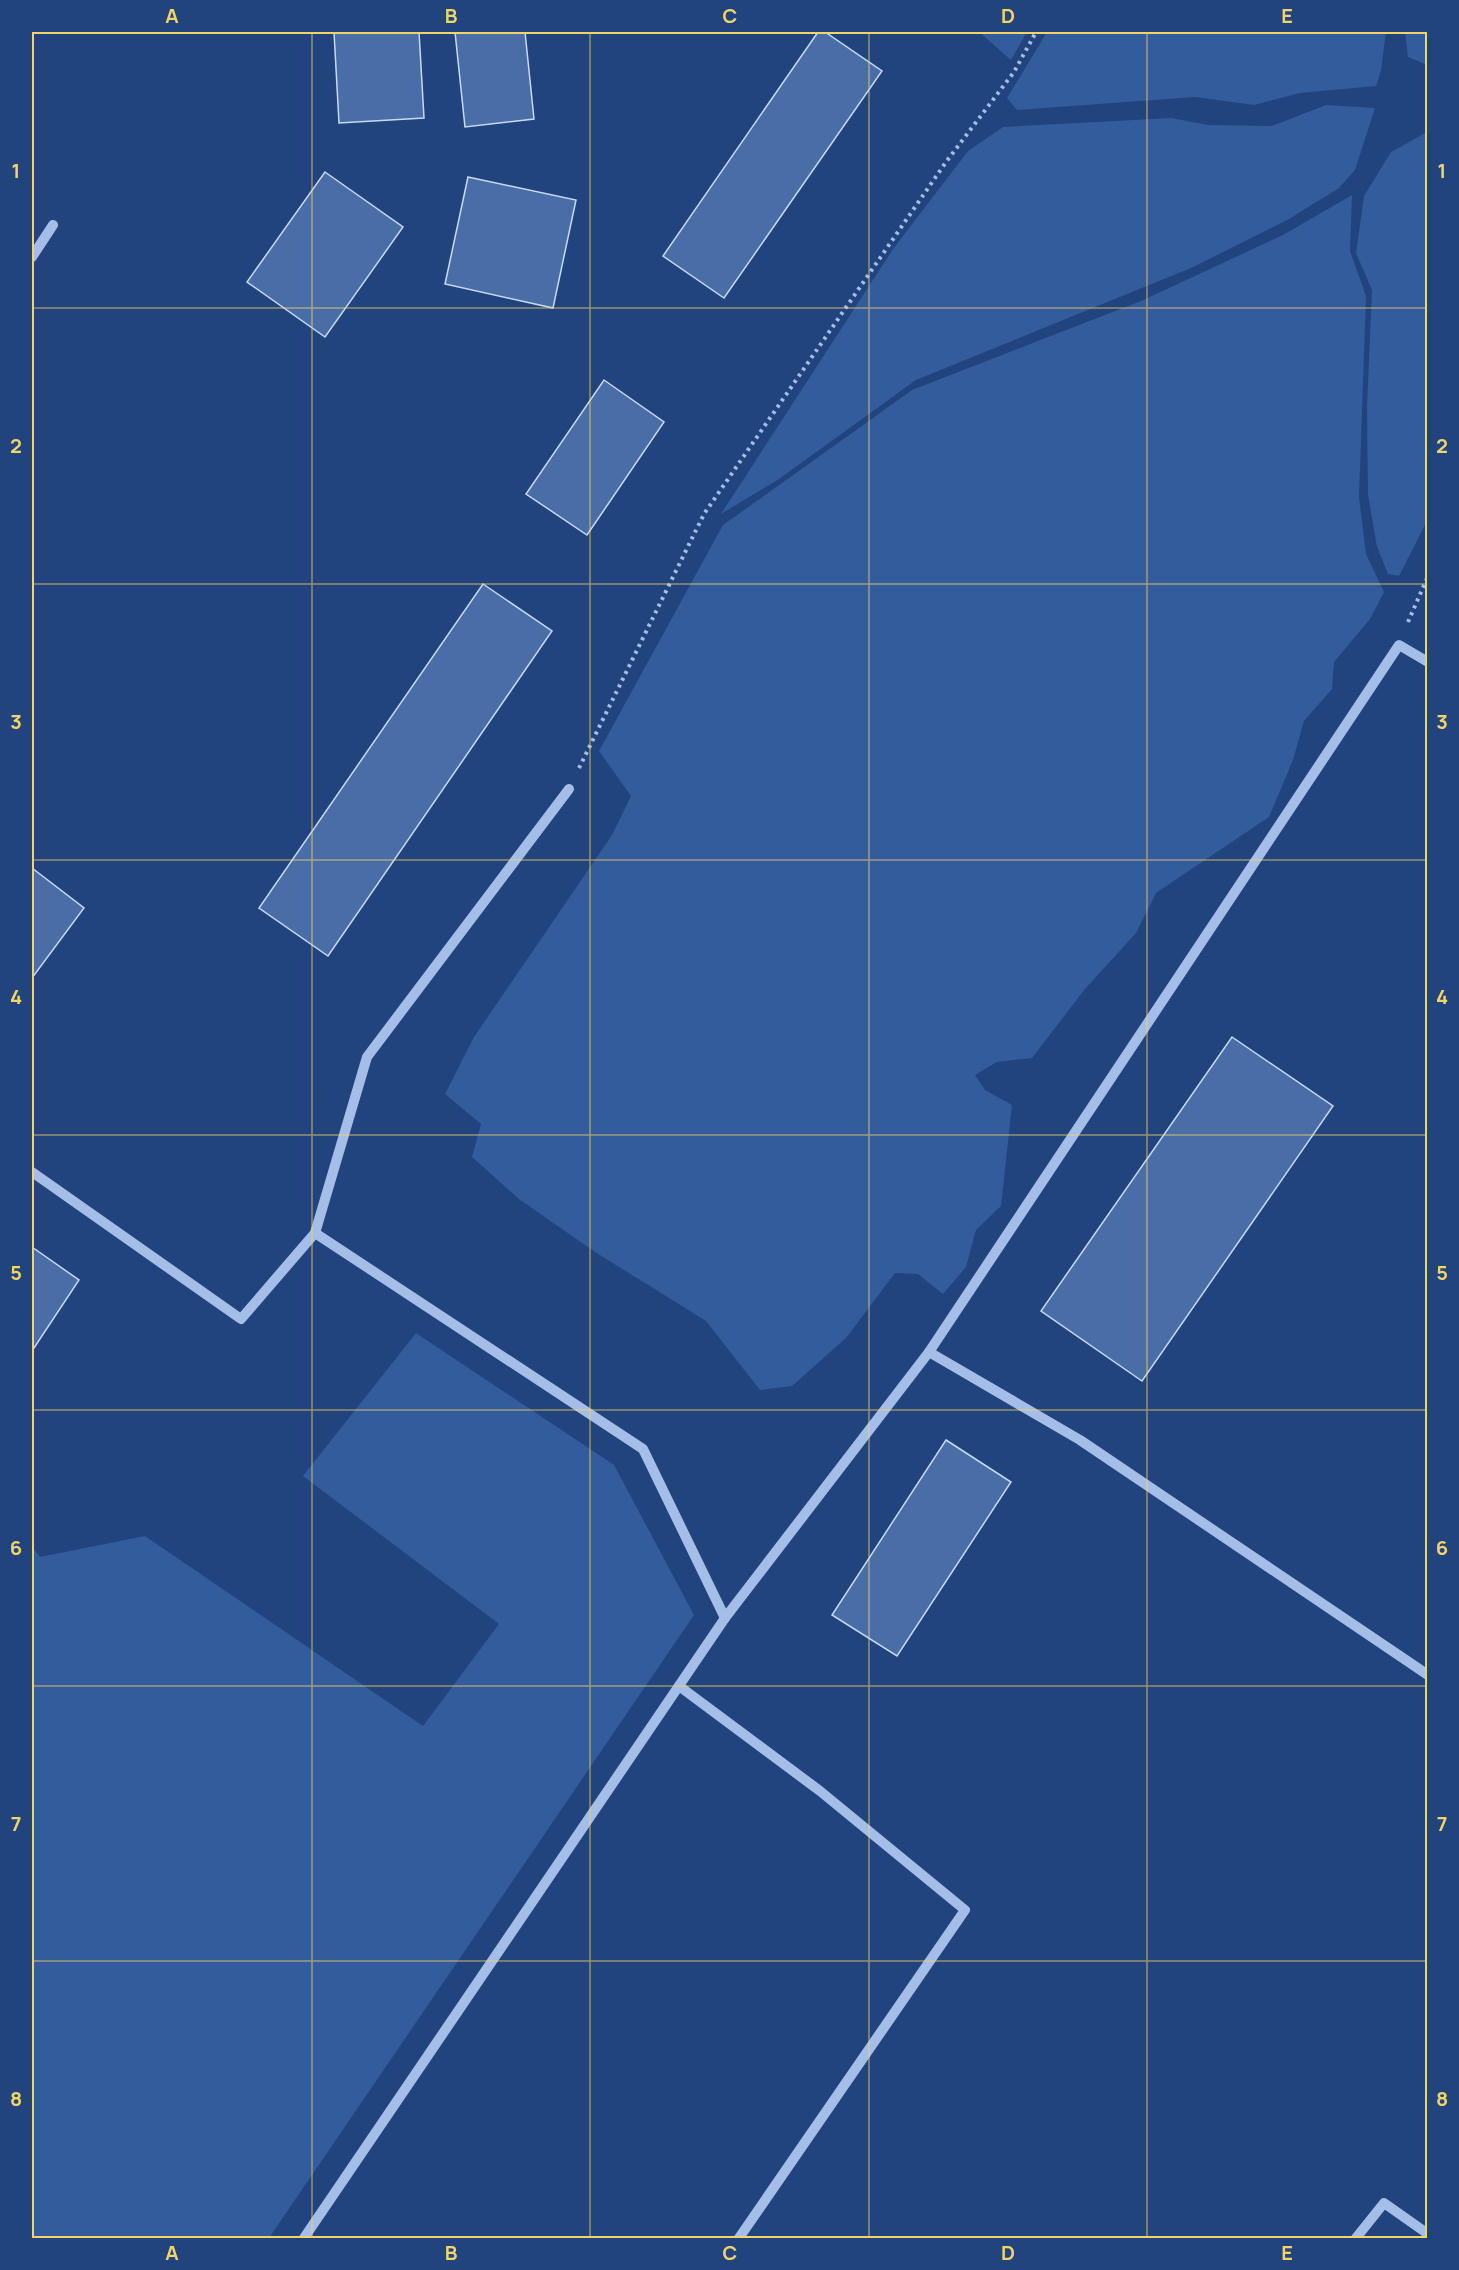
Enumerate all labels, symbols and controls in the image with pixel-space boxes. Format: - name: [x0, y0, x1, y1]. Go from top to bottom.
- text: A: [165, 2, 179, 29]
- text: B: [445, 2, 458, 29]
- text: C: [723, 2, 737, 29]
- text: D: [1001, 2, 1015, 29]
- text: E: [1281, 2, 1293, 29]
- text: 1: [12, 157, 20, 184]
- text: 1: [1438, 157, 1446, 184]
- text: 2: [10, 432, 22, 459]
- text: 2: [1436, 432, 1448, 459]
- text: 3: [10, 708, 22, 735]
- text: 3: [1436, 708, 1448, 735]
- text: 4: [10, 983, 22, 1010]
- text: 4: [1436, 983, 1448, 1010]
- text: 5: [10, 1259, 22, 1286]
- text: 5: [1436, 1259, 1448, 1286]
- text: 6: [10, 1534, 22, 1561]
- text: 6: [1436, 1534, 1448, 1561]
- text: 7: [11, 1810, 21, 1837]
- text: 7: [1437, 1810, 1447, 1837]
- text: 8: [10, 2085, 22, 2112]
- text: 8: [1436, 2085, 1448, 2112]
- text: A: [165, 2239, 179, 2266]
- text: B: [445, 2239, 458, 2266]
- text: C: [723, 2239, 737, 2266]
- text: D: [1001, 2239, 1015, 2266]
- text: E: [1281, 2239, 1293, 2266]

